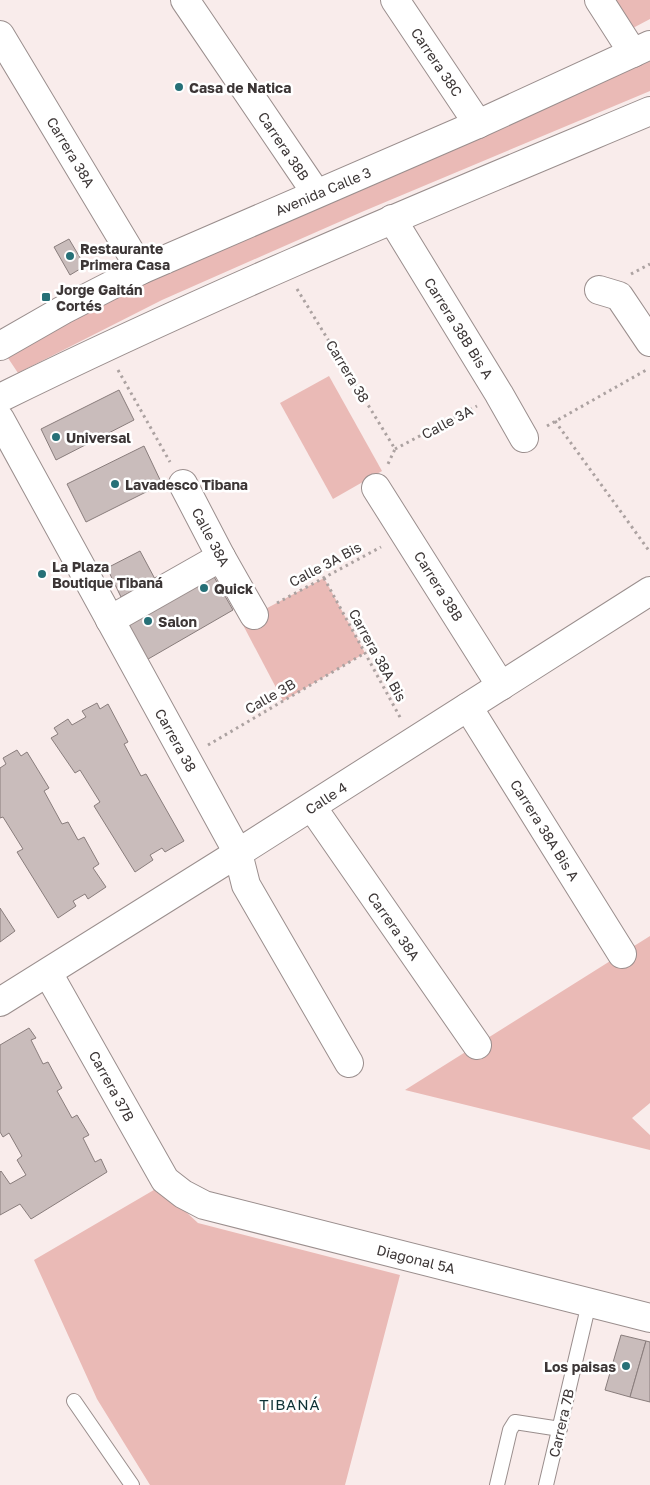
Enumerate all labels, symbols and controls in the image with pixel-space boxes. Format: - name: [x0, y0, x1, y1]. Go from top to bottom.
- street label: Carrera 38C: [408, 24, 466, 100]
- place label: Casa de Natica: [189, 79, 291, 96]
- marker: Casa de Natica: [173, 81, 185, 93]
- street label: Carrera 38B: [255, 108, 313, 184]
- street label: Carrera 38A: [43, 114, 99, 191]
- street label: Avenida Calle 3: [272, 163, 374, 219]
- place label: Restaurante Primera Casa: [80, 240, 170, 273]
- marker: Restaurante Primera Casa: [64, 250, 76, 262]
- street label: Carrera 38B Bis A: [421, 274, 497, 382]
- place label: Jorge Gaitán Cortés: [56, 281, 142, 314]
- marker: Jorge Gaitán Cortés: [40, 291, 52, 303]
- street label: Carrera 38: [323, 337, 373, 405]
- street label: Calle 3A: [419, 401, 476, 443]
- place label: Universal: [66, 429, 131, 446]
- marker: Universal: [50, 431, 62, 443]
- place label: Lavadesco Tibana: [125, 476, 248, 493]
- marker: Lavadesco Tibana: [109, 478, 121, 490]
- street label: Calle 38A: [188, 505, 234, 570]
- street label: Calle 3A Bis: [286, 538, 364, 590]
- street label: Carrera 38B: [411, 548, 467, 624]
- place label: La Plaza Boutique Tibaná: [52, 558, 163, 591]
- marker: La Plaza Boutique Tibaná: [36, 568, 48, 580]
- place label: Quick: [214, 580, 253, 597]
- marker: Quick: [198, 582, 210, 594]
- street label: Carrera 38A Bis: [346, 606, 410, 704]
- place label: Salon: [158, 613, 197, 630]
- marker: Salon: [142, 615, 154, 627]
- street label: Calle 3B: [242, 675, 298, 717]
- street label: Carrera 38: [152, 705, 200, 775]
- street label: Carrera 38A Bis A: [507, 776, 583, 884]
- street label: Calle 4: [302, 778, 350, 818]
- street label: Carrera 38A: [364, 889, 424, 964]
- street label: Carrera 37B: [86, 1048, 138, 1124]
- street label: Diagonal 5A: [375, 1241, 458, 1277]
- place label: Los paisas: [544, 1358, 616, 1375]
- marker: Los paisas: [620, 1360, 632, 1372]
- street label: Carrera 7B: [545, 1387, 577, 1459]
- district label: TIBANÁ: [259, 1395, 321, 1413]

